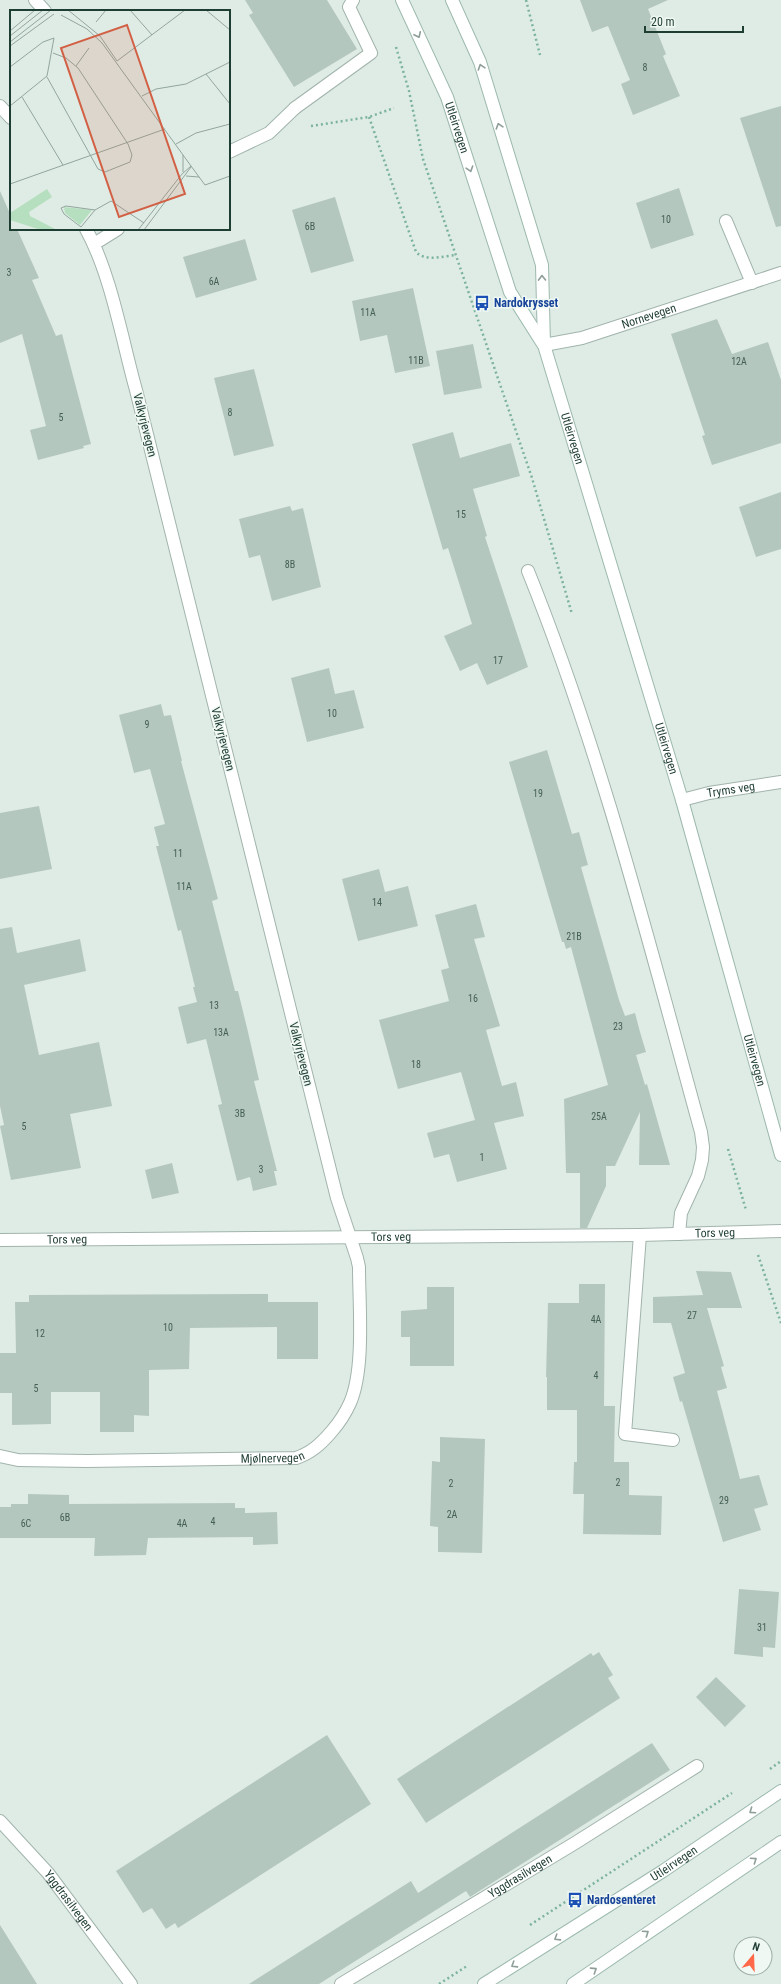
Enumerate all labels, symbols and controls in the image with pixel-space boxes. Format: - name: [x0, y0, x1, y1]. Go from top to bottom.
- scale bar: [645, 8, 743, 34]
- inset map: [10, 10, 230, 230]
- text: 20 m: [651, 15, 675, 29]
- one-way arrow: [413, 31, 421, 39]
- house number: 8: [643, 62, 648, 73]
- one-way arrow: [477, 64, 486, 71]
- street label: Utleirvegen: [442, 100, 472, 155]
- one-way arrow: [495, 123, 504, 130]
- one-way arrow: [465, 166, 474, 173]
- house number: 10: [661, 214, 671, 225]
- house number: 6B: [305, 221, 315, 232]
- house number: 3: [7, 267, 12, 278]
- one-way arrow: [538, 275, 546, 281]
- house number: 6A: [209, 276, 220, 287]
- bus stop icon: Nardokrysset: [473, 294, 491, 312]
- place label: Nardokrysset: [494, 296, 559, 310]
- street label: Nornevegen: [620, 301, 678, 332]
- house number: 11A: [360, 307, 376, 318]
- house number: 11B: [408, 355, 424, 366]
- house number: 12A: [731, 356, 747, 367]
- street label: Valkyrjevegen: [130, 392, 160, 459]
- house number: 8: [228, 407, 233, 418]
- street label: Utleirvegen: [558, 411, 587, 466]
- house number: 5: [59, 412, 64, 423]
- house number: 15: [456, 509, 466, 520]
- house number: 8B: [285, 559, 295, 570]
- house number: 17: [493, 655, 503, 666]
- street label: Valkyrjevegen: [208, 706, 238, 773]
- house number: 10: [327, 708, 337, 719]
- house number: 9: [145, 719, 150, 730]
- street label: Utleirvegen: [652, 721, 681, 776]
- street label: Tryms veg: [706, 779, 756, 800]
- house number: 19: [533, 788, 543, 799]
- house number: 11: [173, 848, 183, 859]
- house number: 11A: [176, 881, 192, 892]
- house number: 14: [372, 897, 382, 908]
- house number: 21B: [566, 931, 582, 942]
- house number: 16: [468, 993, 478, 1004]
- house number: 13: [209, 1000, 219, 1011]
- street label: Valkyrjevegen: [286, 1021, 316, 1088]
- house number: 23: [613, 1021, 623, 1032]
- house number: 13A: [213, 1027, 229, 1038]
- street label: Utleirvegen: [741, 1033, 769, 1088]
- house number: 18: [411, 1059, 421, 1070]
- house number: 3B: [235, 1108, 245, 1119]
- house number: 25A: [591, 1111, 607, 1122]
- house number: 5: [22, 1121, 27, 1132]
- house number: 1: [480, 1152, 484, 1163]
- house number: 3: [259, 1164, 264, 1175]
- street label: Tors veg: [695, 1225, 735, 1240]
- street label: Tors veg: [371, 1230, 411, 1244]
- street label: Tors veg: [47, 1232, 87, 1247]
- house number: 27: [687, 1310, 697, 1321]
- house number: 4A: [591, 1314, 602, 1325]
- house number: 10: [163, 1322, 173, 1333]
- house number: 12: [35, 1328, 45, 1339]
- house number: 4: [594, 1370, 599, 1381]
- house number: 5: [34, 1383, 39, 1394]
- street label: Mjølnervegen: [241, 1448, 307, 1466]
- house number: 2: [616, 1477, 621, 1488]
- house number: 2: [449, 1478, 454, 1489]
- house number: 29: [719, 1495, 729, 1506]
- house number: 2A: [447, 1509, 458, 1520]
- house number: 6B: [60, 1512, 70, 1523]
- house number: 4: [211, 1516, 216, 1527]
- house number: 6C: [21, 1518, 32, 1529]
- house number: 4A: [177, 1518, 188, 1529]
- house number: 31: [757, 1622, 767, 1633]
- one-way arrow: [749, 1806, 756, 1813]
- street label: Utleirvegen: [648, 1843, 700, 1884]
- street label: Yggdrasilvegen: [486, 1851, 555, 1901]
- one-way arrow: [750, 1857, 757, 1865]
- street label: Yggdrasilvegen: [41, 1867, 96, 1934]
- bus stop icon: Nardosenteret: [566, 1891, 584, 1909]
- place label: Nardosenteret: [587, 1893, 656, 1907]
- one-way arrow: [642, 1930, 649, 1938]
- one-way arrow: [554, 1933, 561, 1941]
- north arrow: [733, 1936, 773, 1976]
- text: N: [751, 1940, 762, 1954]
- one-way arrow: [511, 1961, 518, 1968]
- one-way arrow: [590, 1968, 597, 1975]

